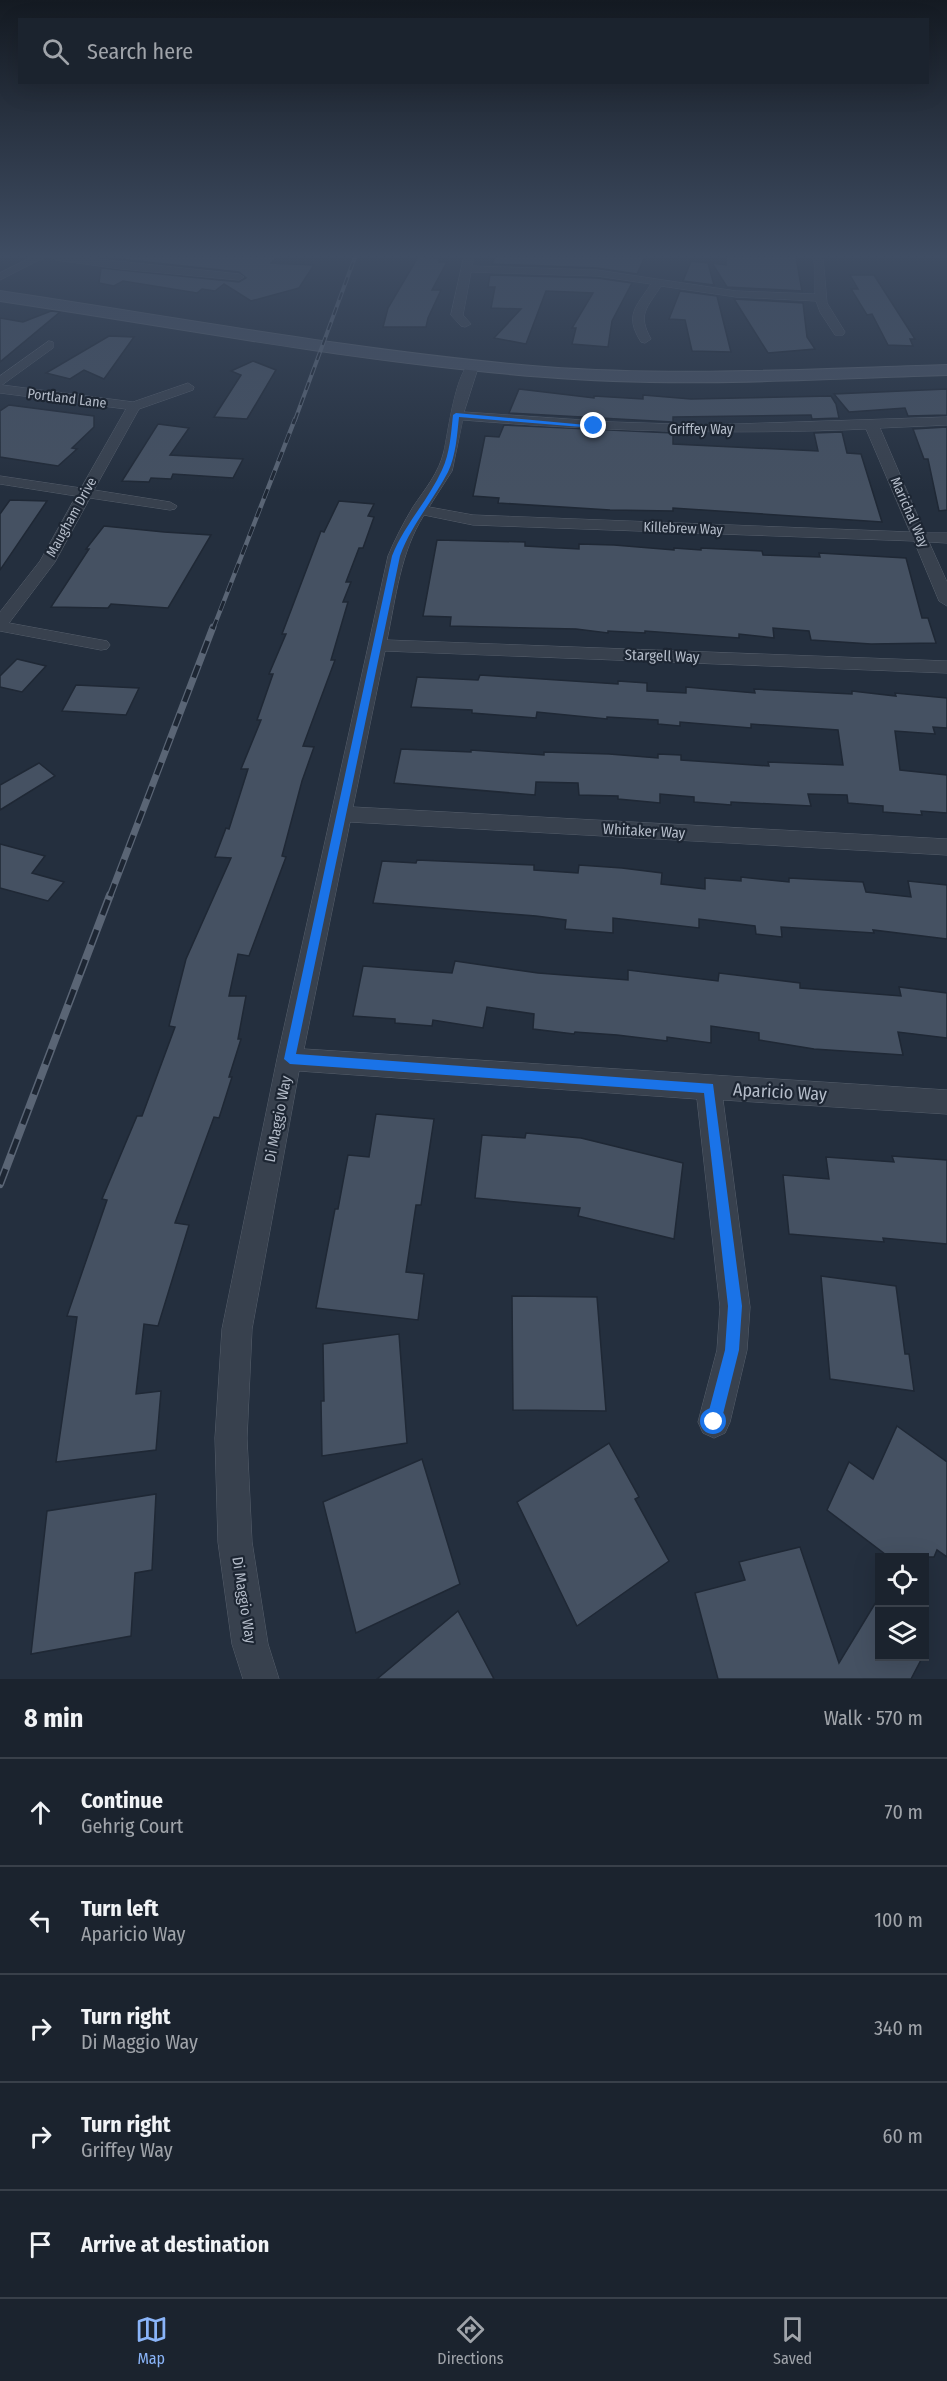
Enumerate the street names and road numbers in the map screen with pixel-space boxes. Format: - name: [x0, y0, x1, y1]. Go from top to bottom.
- street label: Portland Lane: [26, 385, 108, 412]
- street label: Griffey Way: [669, 421, 734, 438]
- street label: Maugham Drive: [43, 474, 100, 560]
- street label: Marichal Way: [886, 474, 933, 551]
- street label: Killebrew Way: [643, 519, 724, 538]
- street label: Stargell Way: [624, 646, 700, 666]
- street label: Whitaker Way: [602, 820, 686, 842]
- street label: Di Maggio Way: [261, 1074, 295, 1164]
- street label: Aparicio Way: [732, 1079, 828, 1105]
- street label: Di Maggio Way: [228, 1555, 260, 1645]

